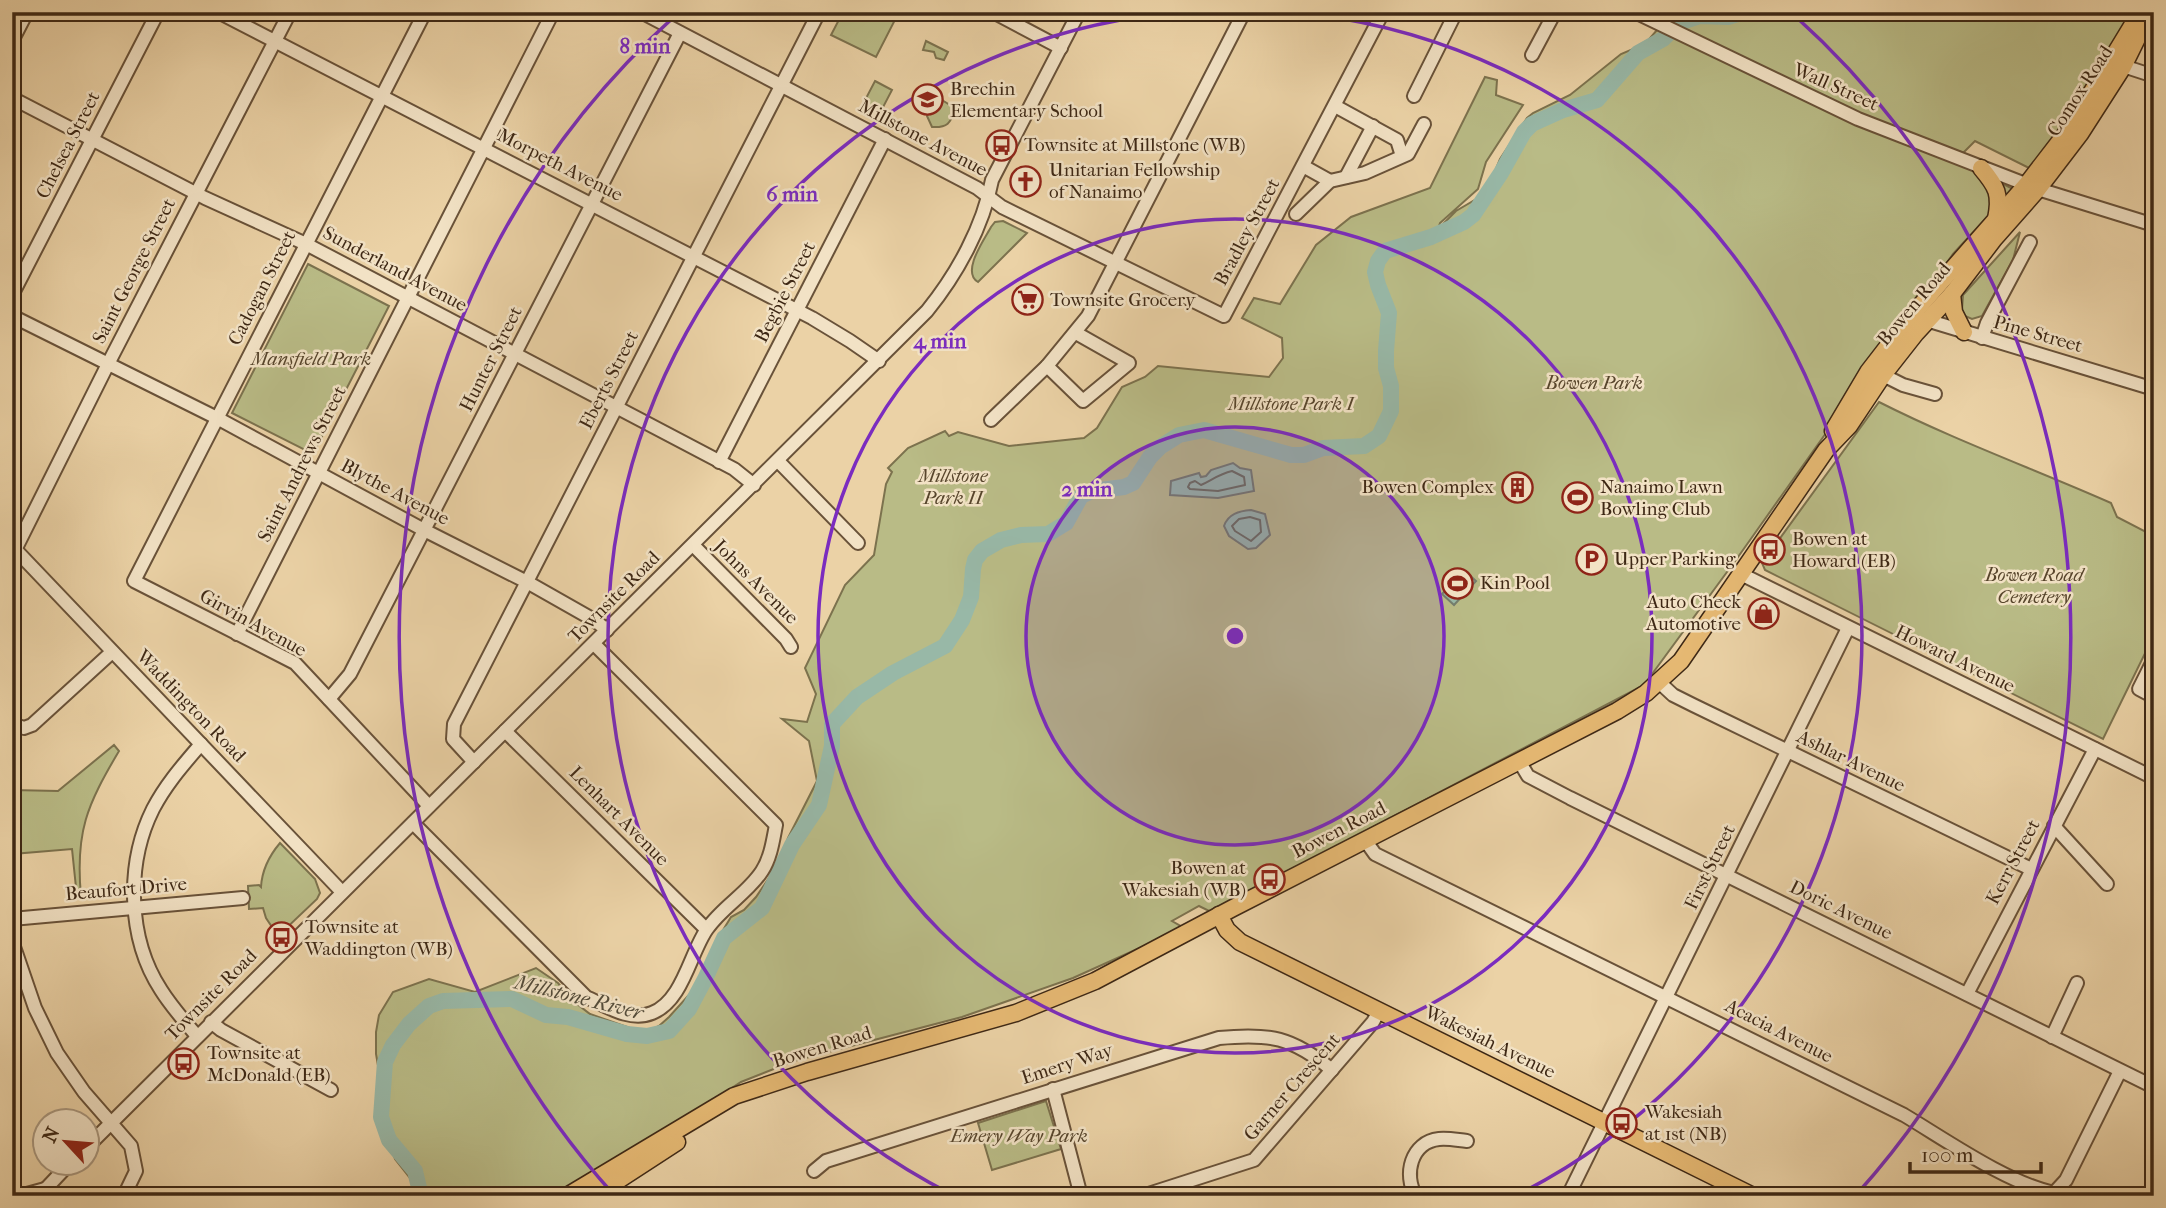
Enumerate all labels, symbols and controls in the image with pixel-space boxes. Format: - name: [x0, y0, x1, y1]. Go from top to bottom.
- text: 8 min: [620, 34, 671, 58]
- street label: Comox Road: [2043, 41, 2118, 140]
- street label: Wall Street: [1789, 58, 1882, 116]
- place label: Brechin Elementary School: [950, 78, 1103, 122]
- school or university icon: Brechin Elementary School: [910, 83, 944, 117]
- street label: Chelsea Street: [32, 88, 105, 202]
- street label: Millstone Avenue: [855, 95, 991, 181]
- street label: Morpeth Avenue: [494, 124, 626, 206]
- bus stop icon: Townsite at Millstone (WB): [984, 128, 1018, 162]
- place label: Townsite at Millstone (WB): [1024, 134, 1246, 156]
- place label: Unitarian Fellowship of Nanaimo: [1049, 159, 1220, 203]
- church icon: Unitarian Fellowship of Nanaimo: [1009, 164, 1043, 198]
- street label: Bradley Street: [1210, 174, 1285, 289]
- text: 6 min: [766, 182, 819, 206]
- street label: Saint George Street: [88, 194, 180, 347]
- street label: Sunderland Avenue: [319, 222, 471, 316]
- street label: Cadogan Street: [224, 227, 300, 349]
- street label: Begbie Street: [750, 237, 820, 346]
- street label: Bowen Road: [1873, 257, 1956, 350]
- supermarket icon: Townsite Grocery: [1010, 283, 1044, 317]
- place label: Townsite Grocery: [1050, 289, 1196, 311]
- street label: Hunter Street: [455, 303, 527, 415]
- street label: Pine Street: [1991, 311, 2085, 357]
- street label: Eberts Street: [575, 327, 643, 433]
- text: 4 min: [913, 329, 967, 354]
- park label: Mansfield Park: [249, 348, 371, 370]
- park label: Bowen Park: [1544, 372, 1643, 394]
- street label: Saint Andrews Street: [253, 382, 351, 546]
- park label: Millstone Park I: [1226, 393, 1356, 415]
- street label: Blythe Avenue: [337, 454, 453, 530]
- park label: Millstone Park II: [916, 465, 989, 509]
- building icon: Bowen Complex: [1500, 470, 1534, 504]
- place label: Bowen Complex: [1362, 476, 1494, 498]
- place label: Nanaimo Lawn Bowling Club: [1600, 476, 1723, 520]
- text: 2 min: [1061, 477, 1113, 501]
- sports icon: Nanaimo Lawn Bowling Club: [1560, 481, 1594, 515]
- place label: Bowen at Howard (EB): [1792, 528, 1896, 572]
- bus stop icon: Bowen at Howard (EB): [1752, 533, 1786, 567]
- street label: Johns Avenue: [708, 534, 803, 629]
- parking icon: Upper Parking: [1574, 542, 1608, 576]
- street label: Townsite Road: [564, 546, 665, 647]
- place label: Upper Parking: [1614, 548, 1736, 570]
- park label: Bowen Road Cemetery: [1984, 564, 2085, 608]
- sports icon: Kin Pool: [1440, 566, 1474, 600]
- place label: Kin Pool: [1480, 572, 1550, 594]
- street label: Girvin Avenue: [196, 585, 310, 661]
- place label: Auto Check Automotive: [1645, 591, 1741, 635]
- shop icon: Auto Check Automotive: [1747, 596, 1781, 630]
- street label: Howard Avenue: [1892, 621, 2018, 697]
- centre of rings: [1223, 624, 1247, 648]
- street label: Waddington Road: [131, 645, 251, 767]
- street label: Ashlar Avenue: [1792, 725, 1909, 797]
- street label: Lenhart Avenue: [565, 762, 673, 870]
- street label: Bowen Road: [1288, 797, 1390, 863]
- street label: Kerr Street: [1981, 815, 2045, 908]
- street label: First Street: [1680, 821, 1740, 913]
- place label: Bowen at Wakesiah (WB): [1121, 857, 1246, 901]
- bus stop icon: Bowen at Wakesiah (WB): [1252, 862, 1286, 896]
- street label: Beaufort Drive: [64, 873, 188, 905]
- street label: Doric Avenue: [1786, 876, 1896, 944]
- place label: Townsite at Waddington (WB): [304, 916, 453, 960]
- bus stop icon: Townsite at Waddington (WB): [265, 921, 299, 955]
- street label: Townsite Road: [161, 944, 262, 1045]
- water label: Millstone River: [510, 969, 647, 1025]
- street label: Acacia Avenue: [1721, 994, 1836, 1068]
- street label: Wakesiah Avenue: [1420, 1000, 1559, 1083]
- street label: Bowen Road: [770, 1021, 875, 1072]
- street label: Garner Crescent: [1239, 1029, 1345, 1145]
- street label: Emery Way: [1018, 1039, 1116, 1089]
- place label: Townsite at McDonald (EB): [207, 1042, 331, 1086]
- bus stop icon: Townsite at McDonald (EB): [167, 1047, 201, 1081]
- place label: Wakesiah at 1st (NB): [1644, 1101, 1727, 1145]
- north arrow: [32, 1106, 102, 1176]
- bus stop icon: Wakesiah at 1st (NB): [1605, 1106, 1639, 1140]
- text: N: [39, 1123, 65, 1146]
- park label: Emery Way Park: [949, 1125, 1088, 1147]
- scale bar: [1910, 1131, 2042, 1175]
- text: 100 m: [1921, 1143, 1974, 1167]

